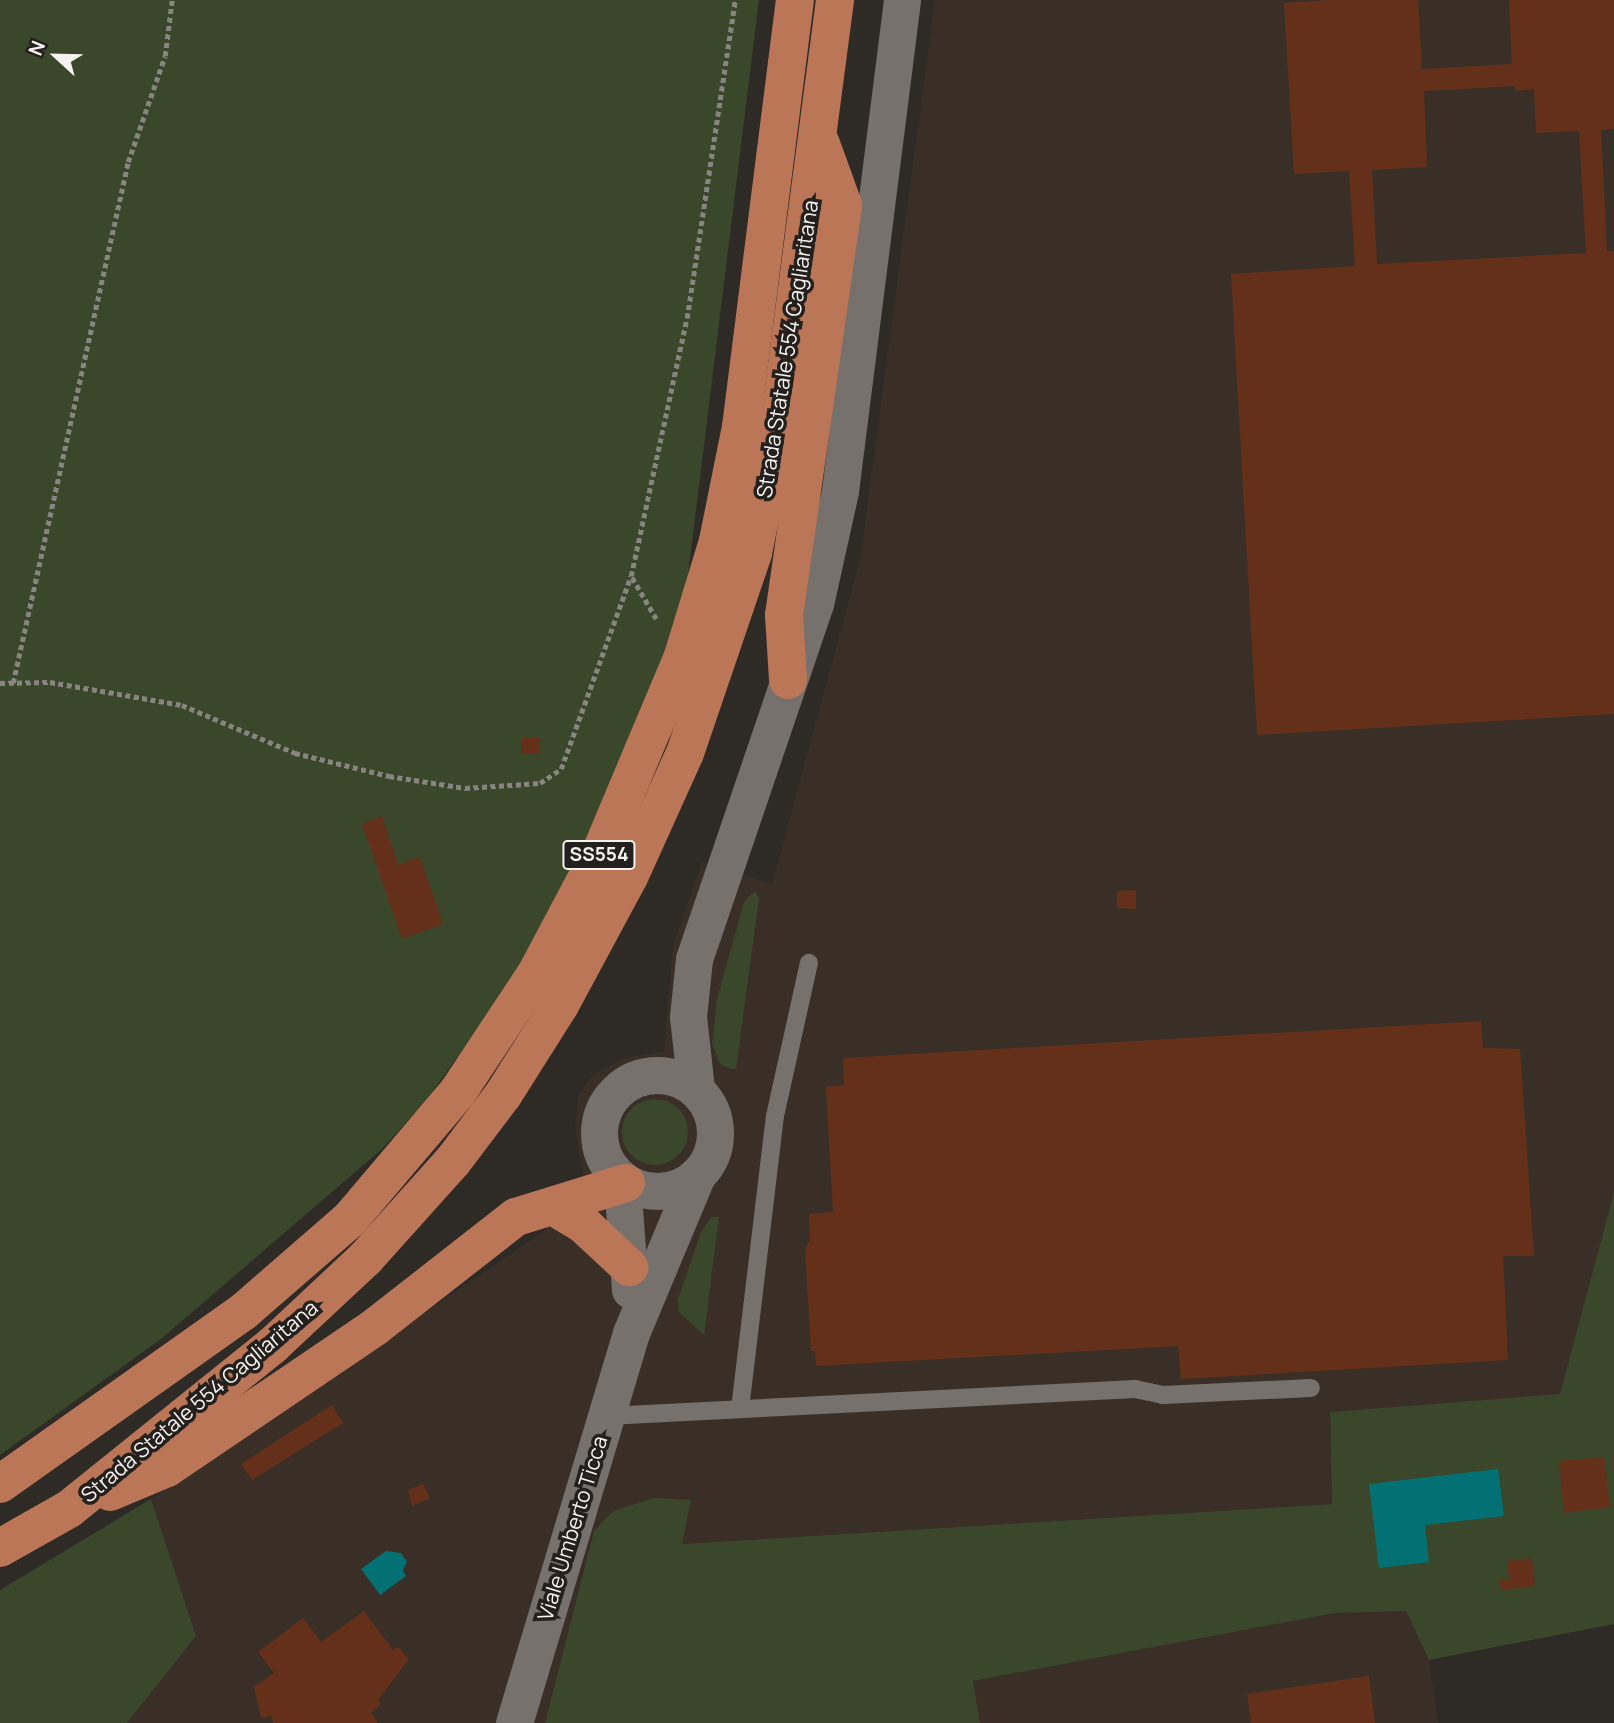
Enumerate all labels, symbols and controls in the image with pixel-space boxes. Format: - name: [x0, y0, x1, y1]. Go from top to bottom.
- north arrow: [21, 21, 91, 91]
- text: N: [22, 37, 51, 59]
- street label: Strada Statale 554 Cagliaritana: [751, 198, 823, 500]
- road number: SS554: [562, 840, 636, 870]
- street label: Strada Statale 554 Cagliaritana: [76, 1295, 322, 1507]
- street label: Viale Umberto Ticca: [532, 1433, 612, 1623]

